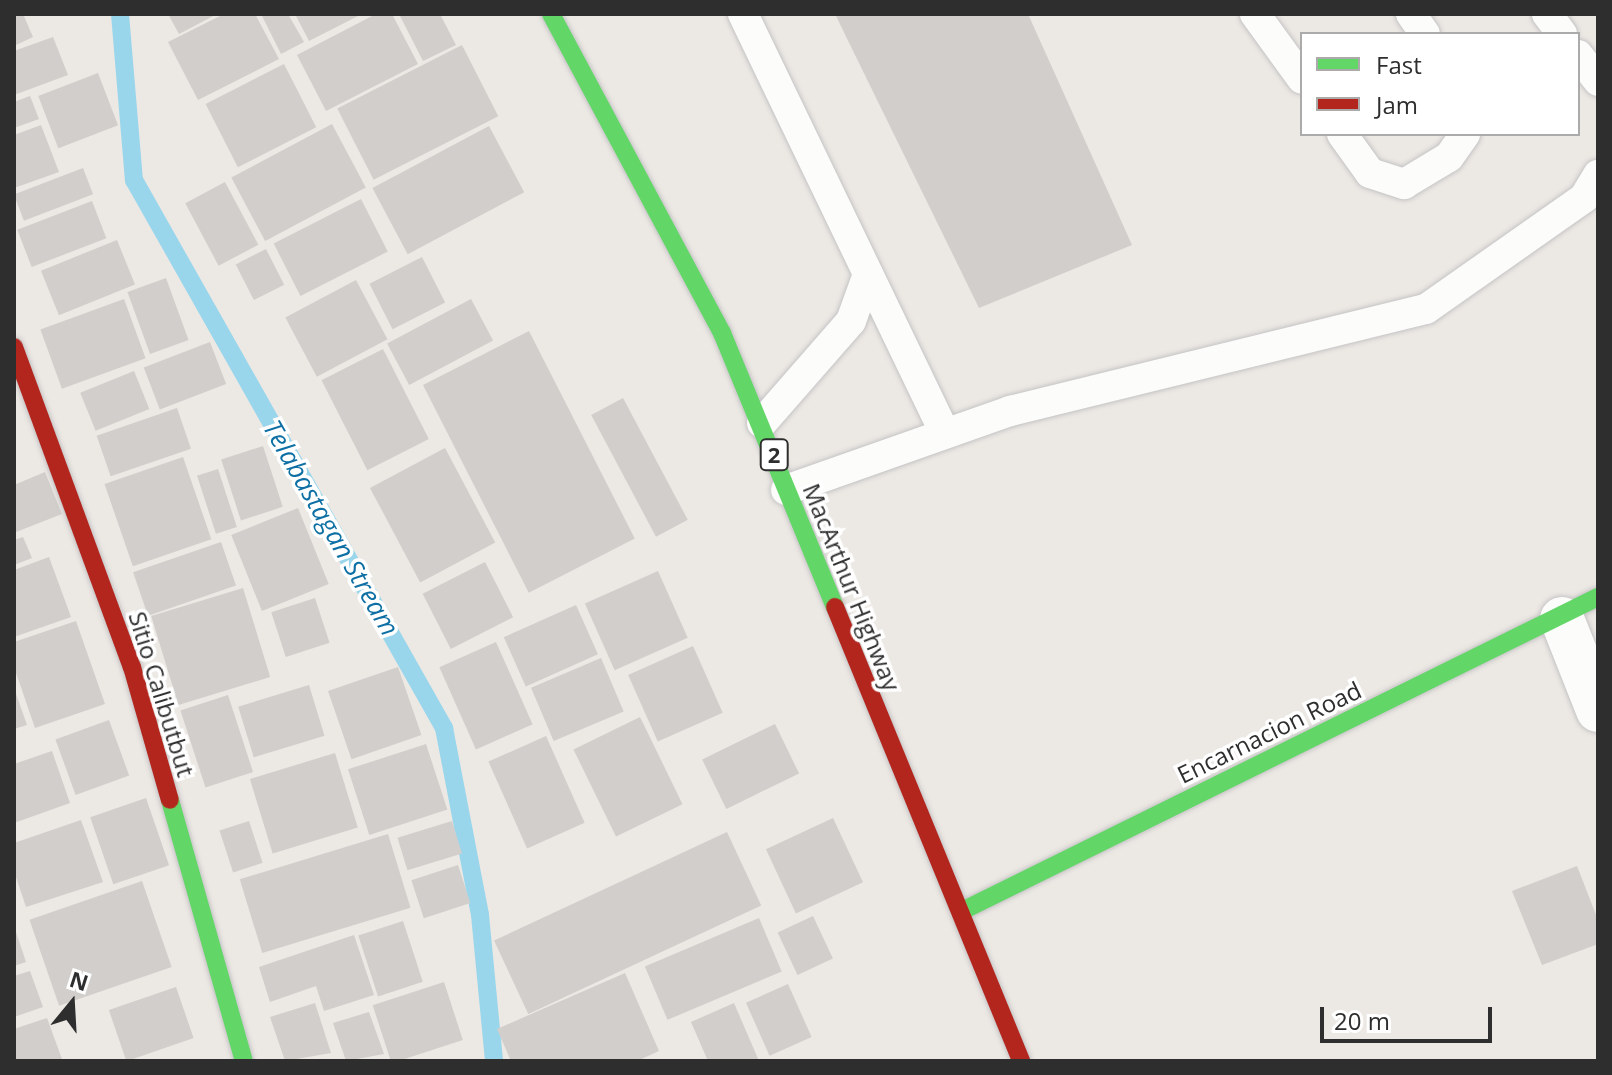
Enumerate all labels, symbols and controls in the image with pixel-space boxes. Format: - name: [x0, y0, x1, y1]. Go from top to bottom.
- legend: [1300, 32, 1580, 136]
- text: Fast: [1376, 48, 1422, 81]
- text: Jam: [1376, 88, 1418, 121]
- water label: Telabastagan Stream: [257, 415, 405, 641]
- road number: 2: [758, 437, 790, 473]
- street label: MacArthur Highway: [797, 479, 907, 695]
- street label: Sitio Calibutbut: [123, 608, 201, 780]
- street label: Encarnacion Road: [1172, 675, 1366, 789]
- north arrow: [32, 963, 112, 1043]
- text: N: [66, 963, 93, 997]
- scale bar: [1324, 991, 1496, 1041]
- text: 20 m: [1334, 1004, 1390, 1037]

